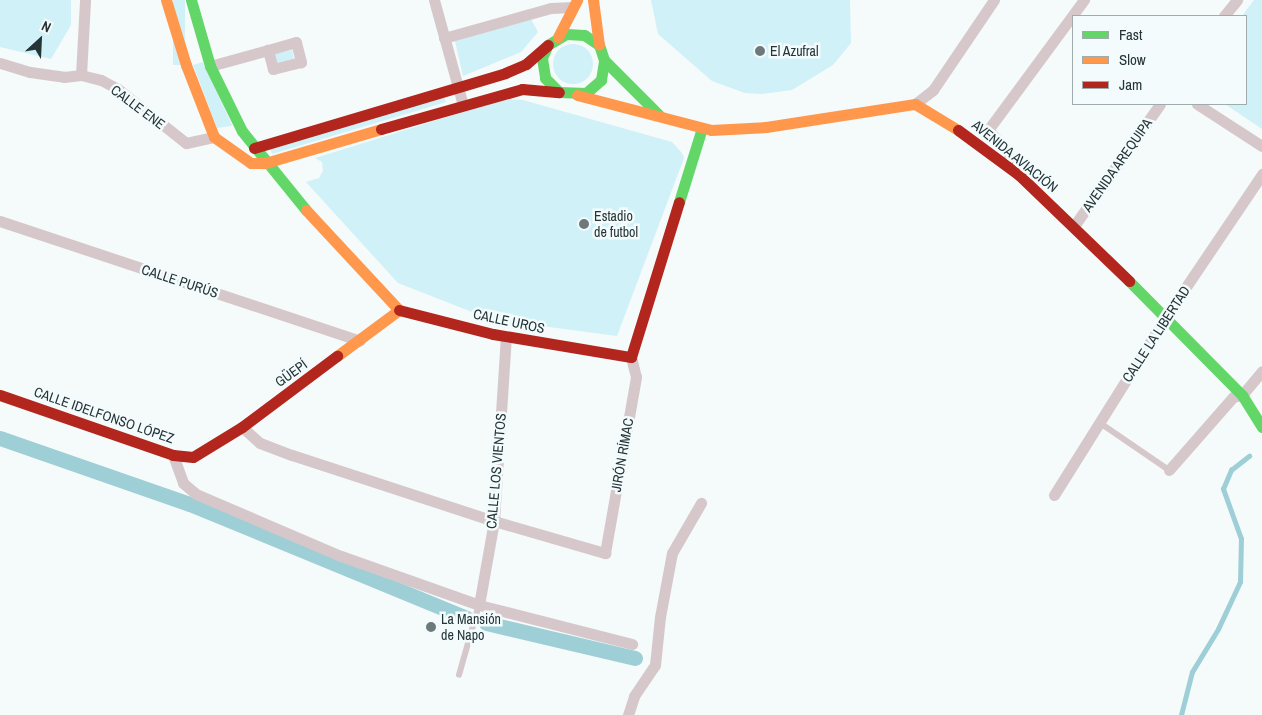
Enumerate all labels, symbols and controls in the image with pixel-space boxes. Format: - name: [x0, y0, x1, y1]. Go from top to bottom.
- north arrow: [15, 15, 65, 65]
- legend: [1072, 15, 1247, 105]
- text: N: [39, 16, 54, 36]
- text: Fast: [1119, 24, 1142, 45]
- place label: El Azufral: [770, 43, 819, 59]
- marker: El Azufral: [754, 45, 766, 57]
- text: Slow: [1119, 49, 1146, 70]
- text: Jam: [1119, 74, 1142, 95]
- street label: CALLE ENE: [108, 81, 168, 133]
- street label: AVENIDA AREQUIPA: [1078, 115, 1156, 215]
- street label: AVENIDA AVIACIÓN: [968, 116, 1062, 196]
- place label: Estadio de futbol: [594, 208, 638, 240]
- marker: Estadio de futbol: [578, 218, 590, 230]
- street label: CALLE PURÚS: [139, 261, 221, 301]
- street label: CALLE LA LIBERTAD: [1118, 283, 1194, 385]
- street label: CALLE UROS: [472, 305, 546, 337]
- street label: GÜEPÍ: [272, 356, 310, 390]
- street label: CALLE IDELFONSO LÓPEZ: [32, 383, 176, 447]
- street label: CALLE LOS VIENTOS: [483, 413, 509, 529]
- street label: JIRÓN RÍMAC: [607, 417, 637, 493]
- place label: La Mansión de Napo: [441, 611, 501, 644]
- marker: La Mansión de Napo: [425, 621, 437, 633]

